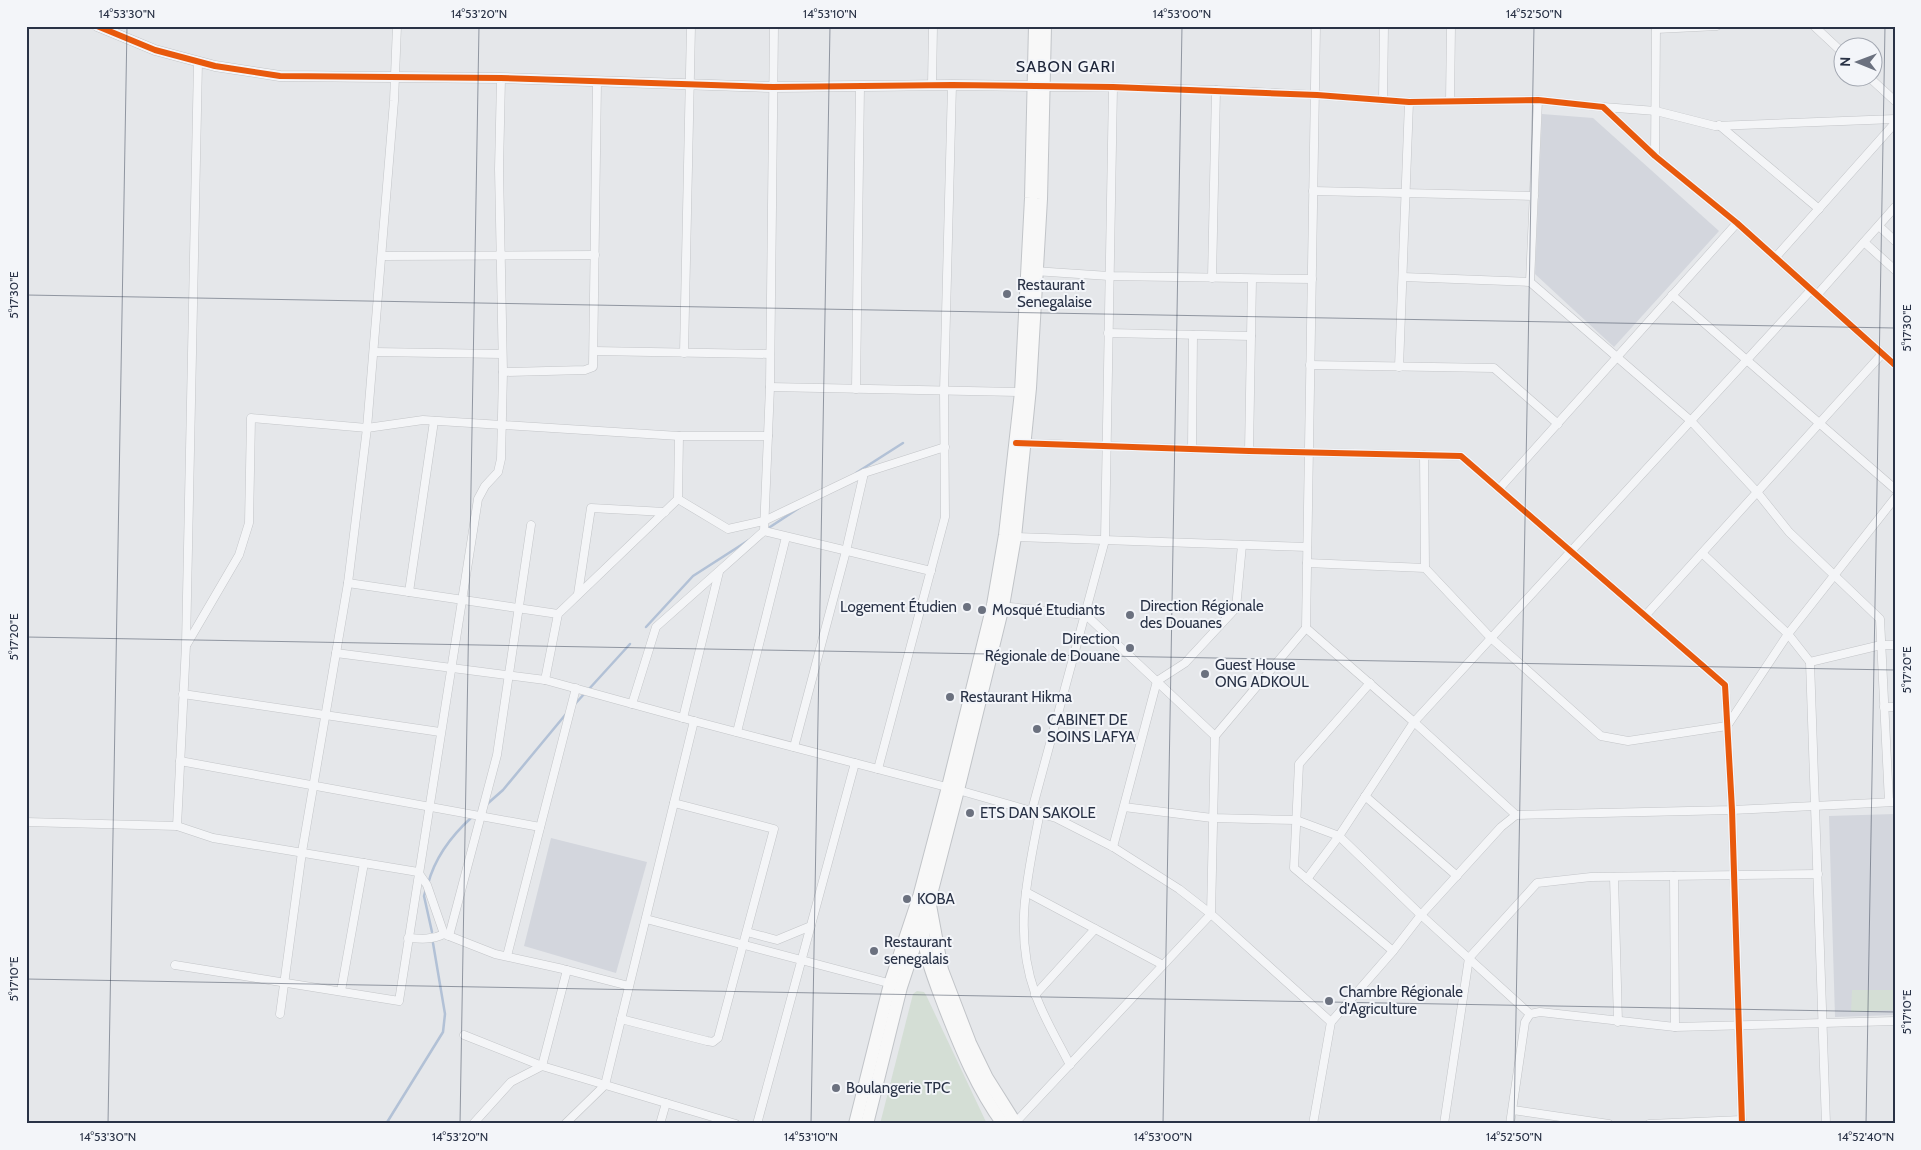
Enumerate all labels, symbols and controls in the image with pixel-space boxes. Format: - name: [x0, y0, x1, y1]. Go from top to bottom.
- text: 14°53'30"N: [99, 6, 155, 21]
- text: 14°53'20"N: [451, 6, 507, 21]
- text: 14°53'10"N: [803, 6, 857, 21]
- text: 14°53'00"N: [1153, 6, 1211, 21]
- text: 14°52'50"N: [1506, 6, 1562, 21]
- north arrow: [1834, 38, 1884, 88]
- district label: SABON GARI: [1016, 57, 1116, 76]
- text: N: [1836, 57, 1854, 67]
- text: 5°17'30"E: [6, 271, 21, 319]
- place label: Restaurant Senegalaise: [1017, 276, 1092, 311]
- marker: Restaurant Senegalaise: [1001, 288, 1013, 300]
- text: 5°17'30"E: [1899, 304, 1914, 352]
- place label: Logement Étudien: [840, 597, 957, 616]
- place label: Direction Régionale des Douanes: [1140, 597, 1264, 632]
- marker: Logement Étudien: [961, 601, 973, 613]
- place label: Mosqué Etudiants: [992, 601, 1105, 619]
- marker: Mosqué Etudiants: [976, 604, 988, 616]
- marker: Direction Régionale des Douanes: [1124, 609, 1136, 621]
- text: 5°17'20"E: [6, 613, 21, 661]
- place label: Direction Régionale de Douane: [985, 630, 1120, 665]
- marker: Direction Régionale de Douane: [1124, 642, 1136, 654]
- text: 5°17'20"E: [1899, 646, 1914, 694]
- place label: Guest House ONG ADKOUL: [1215, 656, 1309, 691]
- marker: Guest House ONG ADKOUL: [1199, 668, 1211, 680]
- place label: Restaurant Hikma: [960, 688, 1073, 706]
- marker: Restaurant Hikma: [944, 691, 956, 703]
- place label: CABINET DE SOINS LAFYA: [1047, 711, 1136, 746]
- marker: CABINET DE SOINS LAFYA: [1031, 723, 1043, 735]
- place label: ETS DAN SAKOLE: [980, 804, 1096, 822]
- marker: ETS DAN SAKOLE: [964, 807, 976, 819]
- place label: KOBA: [917, 890, 956, 908]
- marker: KOBA: [901, 893, 913, 905]
- place label: Restaurant senegalais: [884, 933, 952, 968]
- marker: Restaurant senegalais: [868, 945, 880, 957]
- text: 5°17'10"E: [6, 956, 21, 1001]
- place label: Chambre Régionale d'Agriculture: [1339, 983, 1463, 1018]
- text: 5°17'10"E: [1899, 989, 1914, 1034]
- marker: Chambre Régionale d'Agriculture: [1323, 995, 1335, 1007]
- place label: Boulangerie TPC: [846, 1079, 950, 1097]
- marker: Boulangerie TPC: [830, 1082, 842, 1094]
- text: 14°53'30"N: [80, 1129, 136, 1144]
- text: 14°53'20"N: [432, 1129, 488, 1144]
- text: 14°53'10"N: [784, 1129, 838, 1144]
- text: 14°53'00"N: [1134, 1129, 1192, 1144]
- text: 14°52'50"N: [1486, 1129, 1542, 1144]
- text: 14°52'40"N: [1838, 1129, 1894, 1144]

